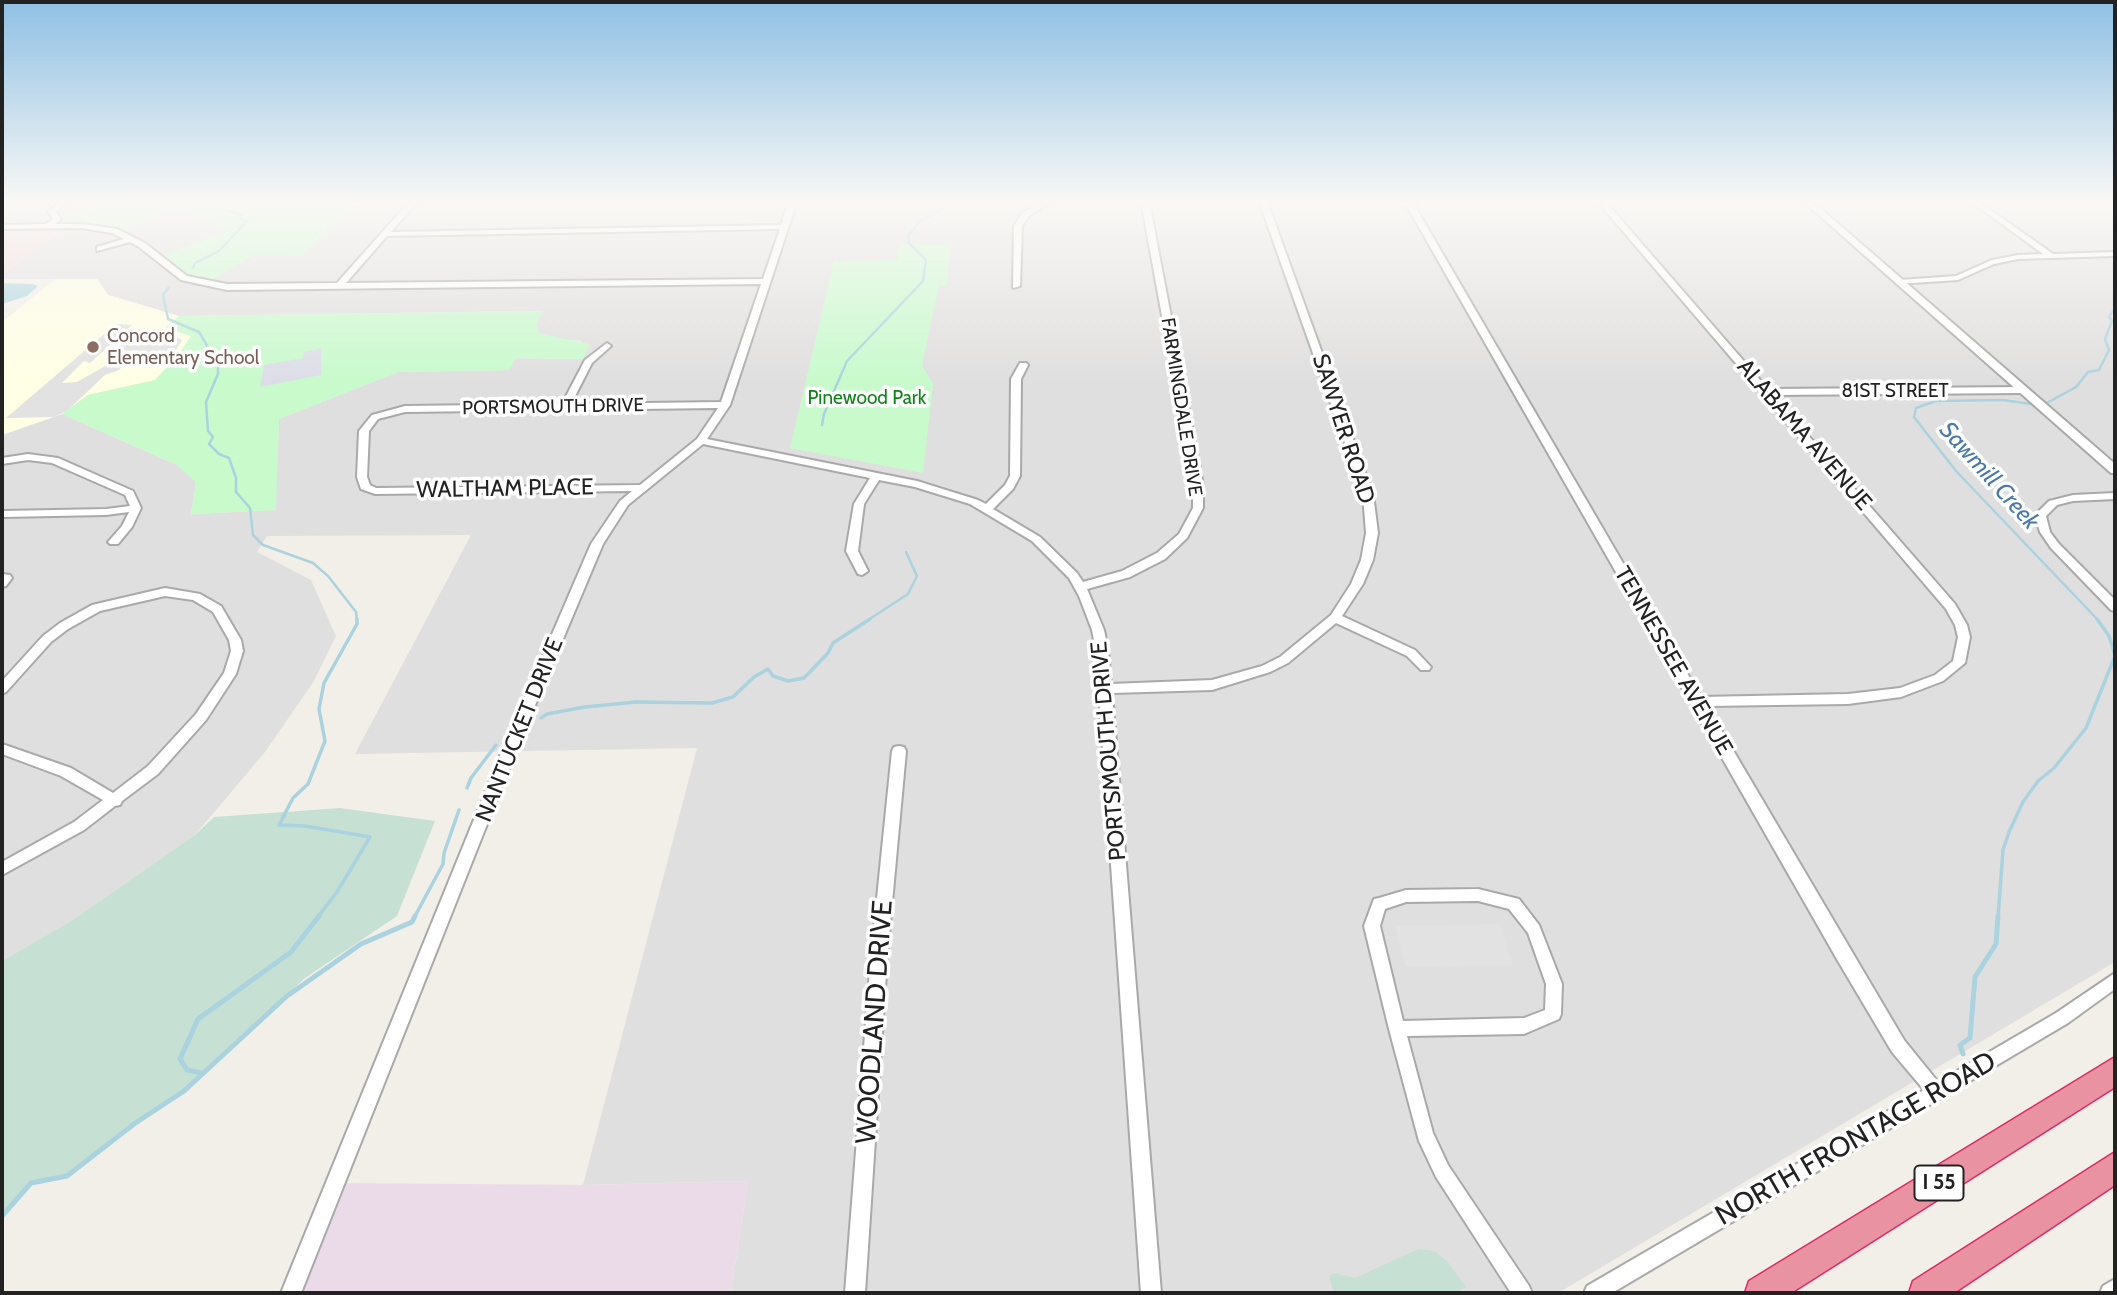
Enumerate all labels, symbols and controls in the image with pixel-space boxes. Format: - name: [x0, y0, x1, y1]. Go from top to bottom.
- street label: FARMINGDALE DRIVE: [1156, 316, 1206, 498]
- place label: Concord Elementary School: [107, 325, 259, 369]
- marker: Concord Elementary School: [85, 339, 101, 355]
- street label: SAWYER ROAD: [1306, 351, 1380, 507]
- street label: ALABAMA AVENUE: [1731, 354, 1877, 516]
- street label: 81ST STREET: [1841, 380, 1949, 402]
- park label: Pinewood Park: [808, 387, 926, 409]
- street label: PORTSMOUTH DRIVE: [462, 394, 644, 420]
- water label: Sawmill Creek: [1933, 416, 2045, 536]
- street label: WALTHAM PLACE: [416, 474, 594, 504]
- street label: TENNESSEE AVENUE: [1608, 562, 1738, 760]
- street label: NANTUCKET DRIVE: [470, 634, 570, 826]
- street label: PORTSMOUTH DRIVE: [1086, 640, 1132, 862]
- street label: WOODLAND DRIVE: [850, 899, 900, 1145]
- street label: NORTH FRONTAGE ROAD: [1710, 1045, 2002, 1233]
- road number: I 55: [1914, 1166, 1964, 1200]

